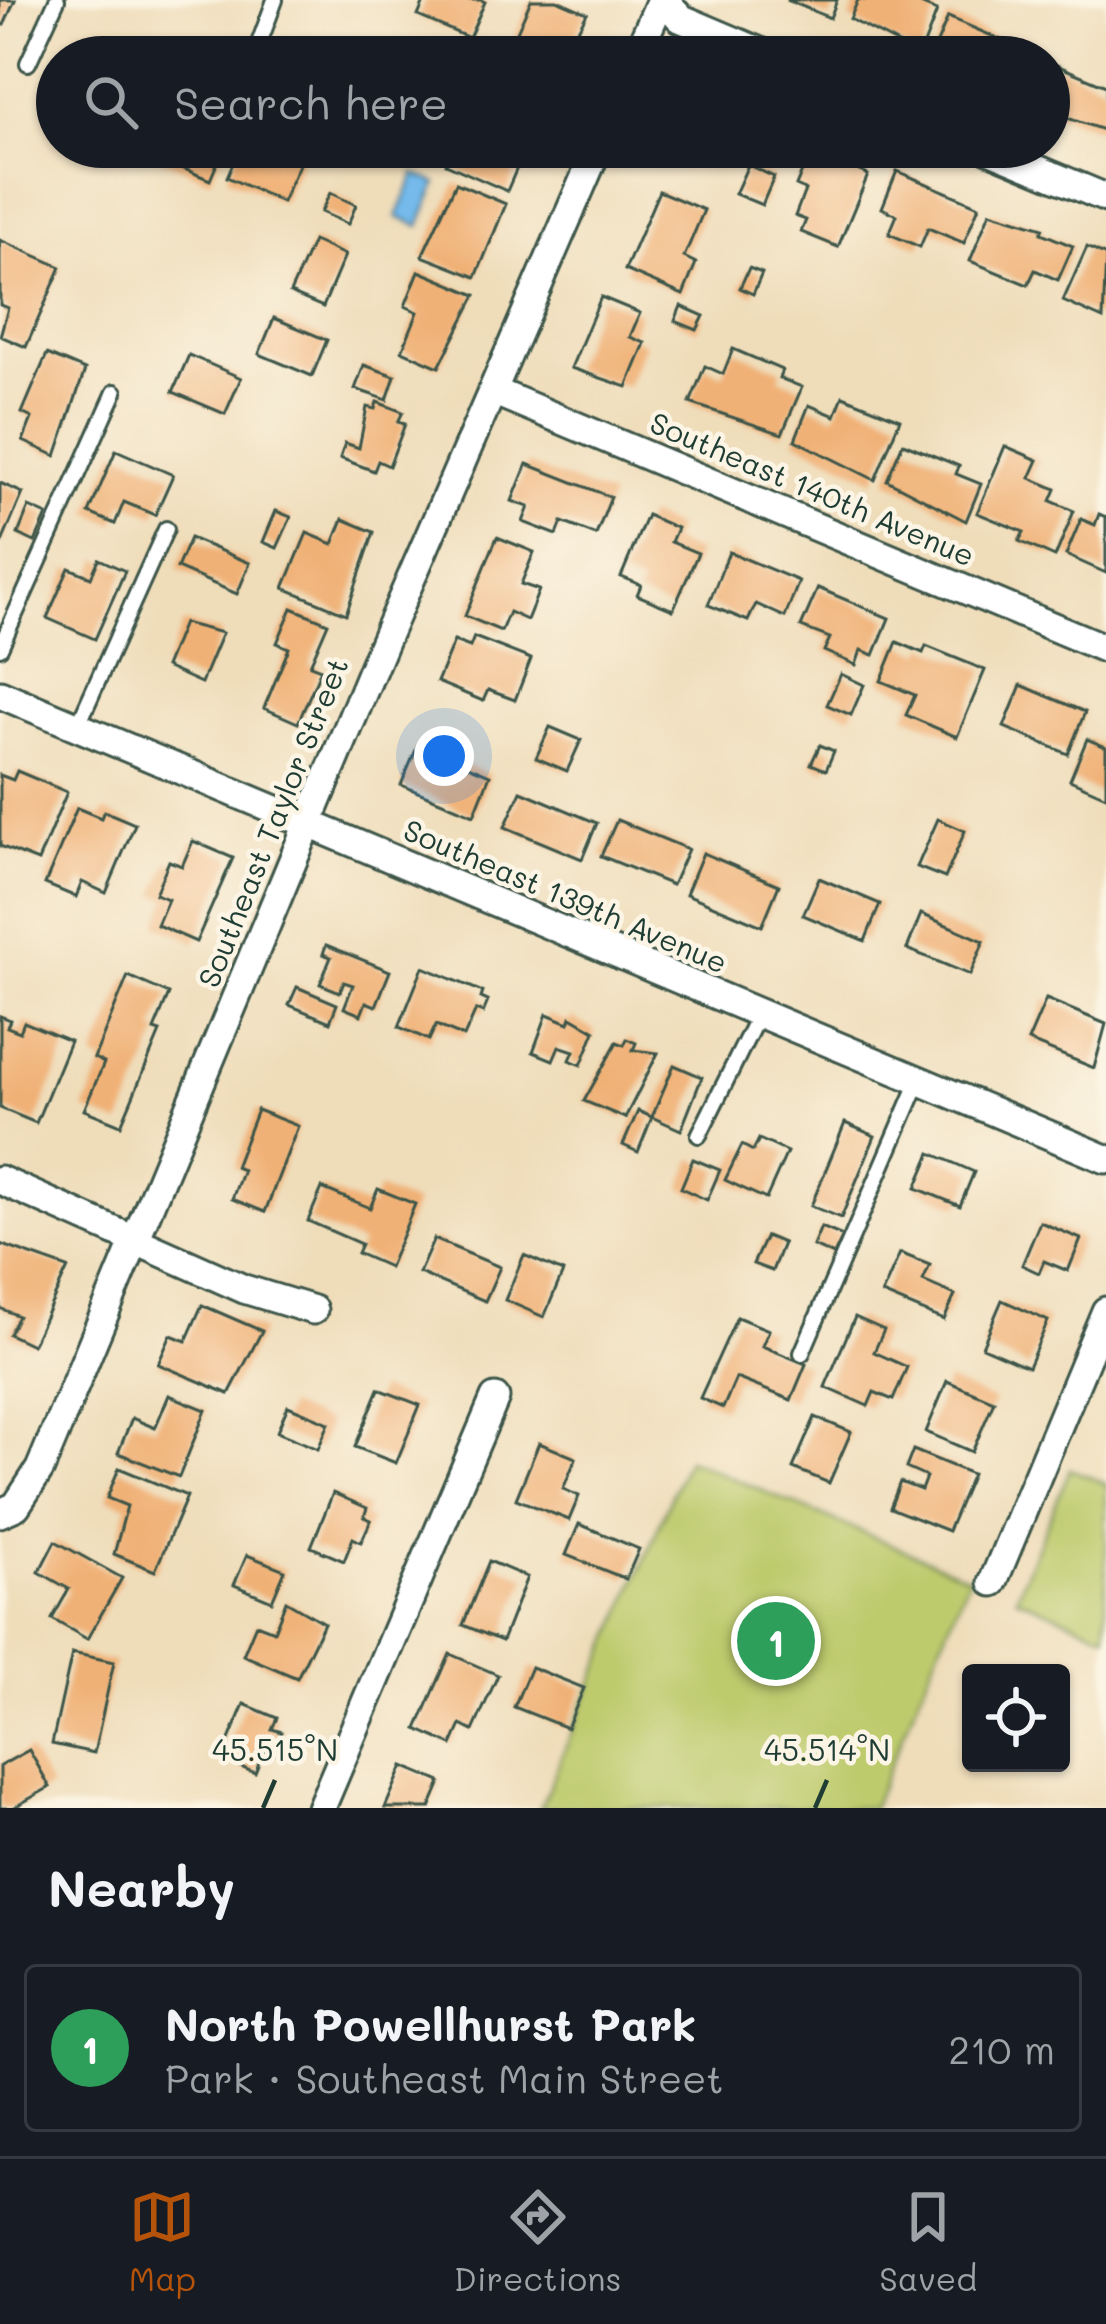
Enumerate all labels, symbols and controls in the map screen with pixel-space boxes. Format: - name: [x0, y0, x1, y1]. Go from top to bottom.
- search box: [36, 36, 1070, 168]
- icon: search: [78, 69, 144, 135]
- text: Search here: [174, 73, 448, 131]
- street label: Southeast 140th Avenue: [644, 402, 981, 575]
- street label: Southeast Taylor Street: [188, 651, 357, 993]
- your location: [414, 726, 474, 786]
- street label: Southeast 139th Avenue: [398, 809, 734, 982]
- pin: 1: [737, 1596, 815, 1686]
- map controls: [962, 1664, 1070, 1772]
- button: locate: [962, 1664, 1070, 1772]
- text: 45.515°N: [212, 1729, 338, 1769]
- text: 45.514°N: [764, 1729, 890, 1769]
- text: Nearby: [48, 1853, 235, 1920]
- text: North Powellhurst Park: [165, 1994, 696, 2052]
- text: 1: [81, 2023, 99, 2074]
- text: 210 m: [948, 2023, 1055, 2074]
- text: Park · Southeast Main Street: [165, 2052, 724, 2103]
- tab: Map: [129, 2184, 196, 2299]
- tab: Directions: [454, 2184, 621, 2299]
- tab: Saved: [879, 2184, 977, 2299]

